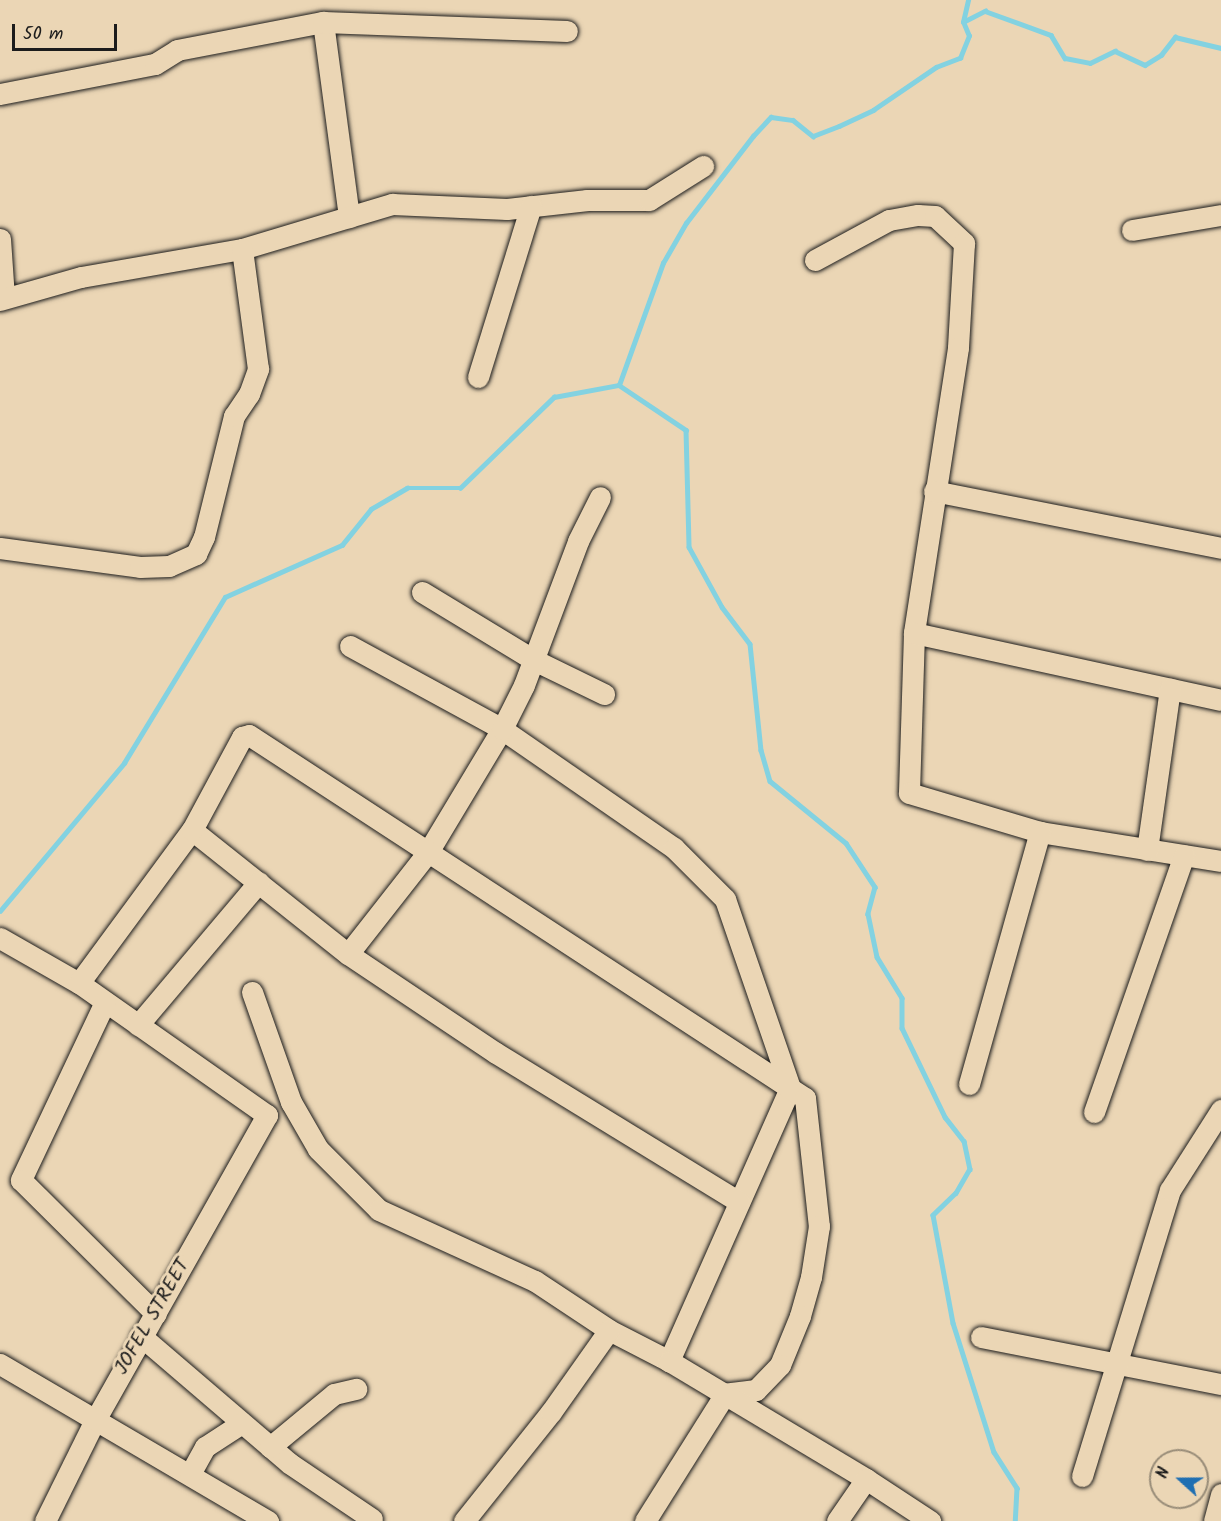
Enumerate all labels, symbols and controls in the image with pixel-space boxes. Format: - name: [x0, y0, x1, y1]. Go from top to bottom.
- scale bar: [15, 12, 120, 50]
- text: 50 m: [23, 20, 63, 49]
- street label: JOFEL STREET: [110, 1255, 196, 1379]
- north arrow: [1149, 1449, 1209, 1509]
- text: N: [1150, 1464, 1177, 1482]

